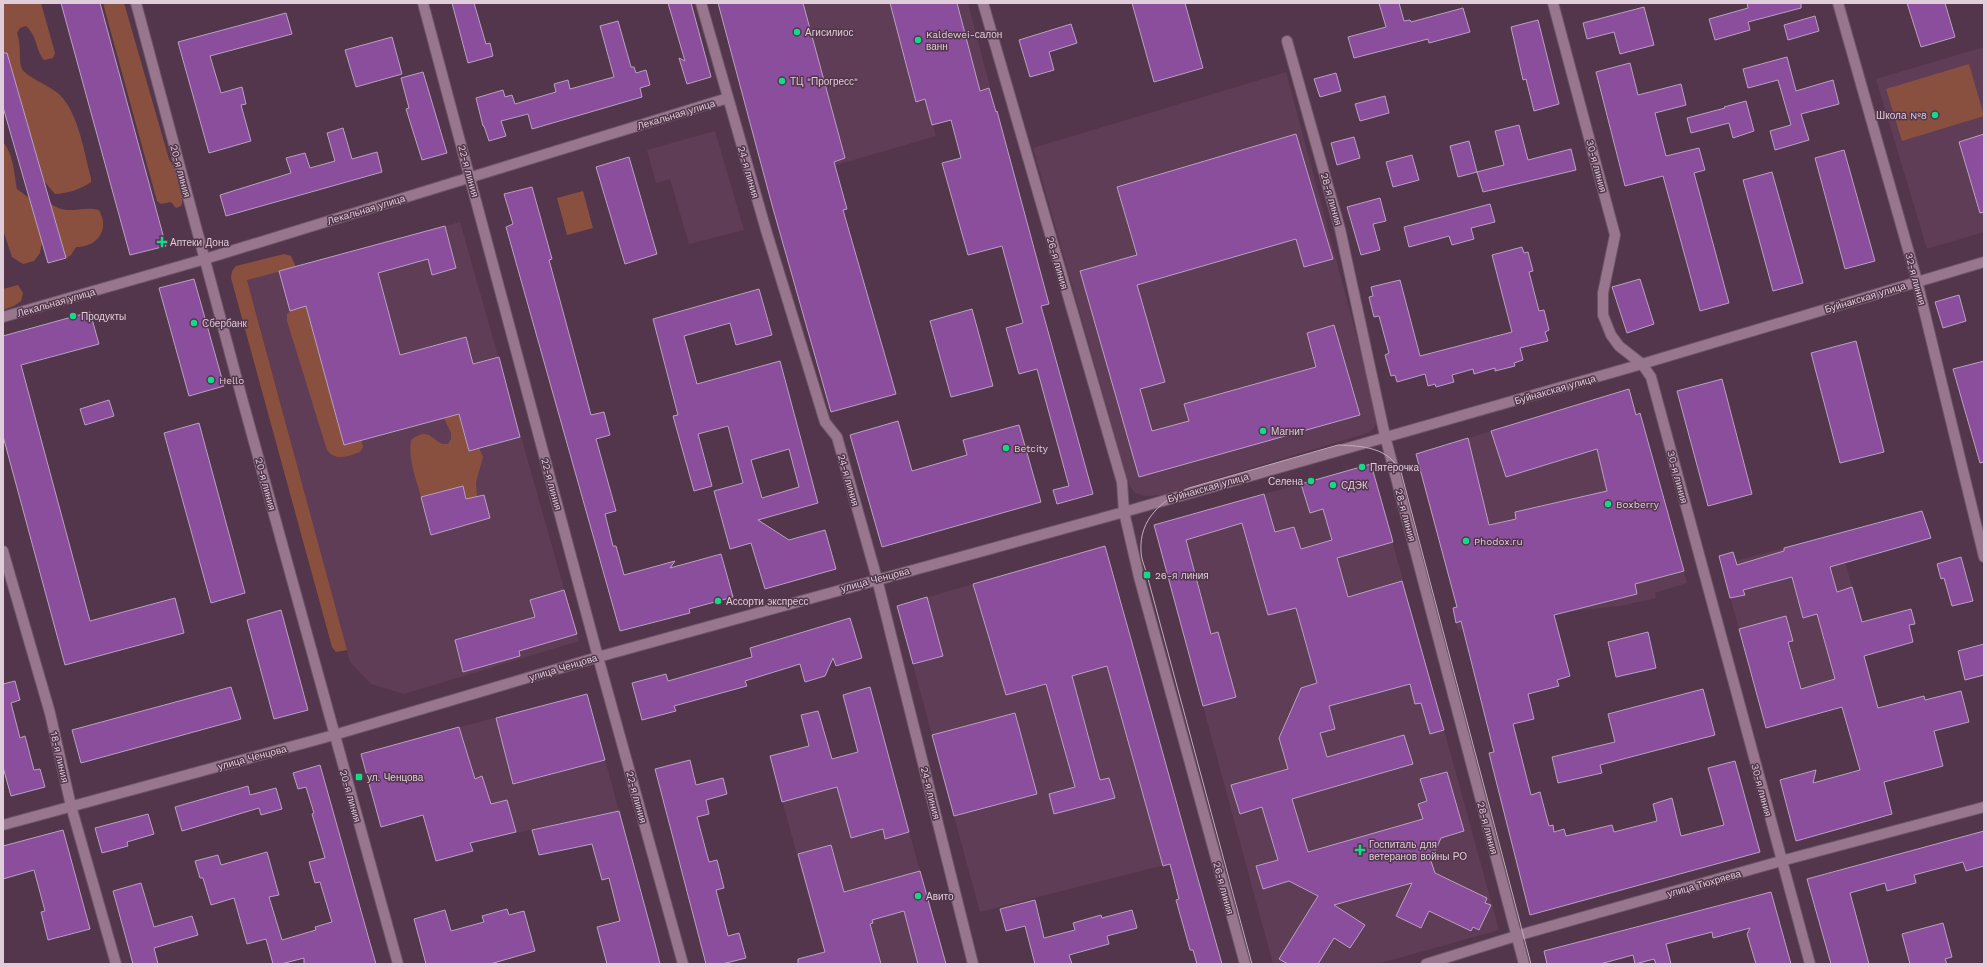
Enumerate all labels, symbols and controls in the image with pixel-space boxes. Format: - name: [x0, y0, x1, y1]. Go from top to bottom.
- marker: Агисилиос: [792, 27, 802, 37]
- place label: Агисилиос: [805, 27, 853, 38]
- place label: Kaldewei-салон ванн: [926, 29, 1002, 52]
- marker: Kaldewei-салон ванн: [913, 35, 923, 45]
- marker: ТЦ "Прогресс": [777, 76, 787, 86]
- place label: ТЦ "Прогресс": [790, 76, 858, 87]
- street label: Лекальная улица: [636, 97, 717, 132]
- place label: Школа №8: [1876, 110, 1927, 121]
- marker: Школа №8: [1930, 110, 1940, 120]
- street label: 30-я линия: [1584, 139, 1609, 194]
- street label: 20-я линия: [168, 144, 193, 199]
- street label: 22-я линия: [456, 144, 481, 198]
- street label: 24-я линия: [736, 145, 761, 199]
- street label: 28-я линия: [1319, 172, 1344, 227]
- street label: Лекальная улица: [326, 192, 407, 227]
- street label: 26-я линия: [1045, 236, 1070, 291]
- marker: Аптеки Дона: [157, 237, 167, 247]
- place label: Аптеки Дона: [170, 237, 229, 248]
- street label: 32-я линия: [1903, 252, 1928, 306]
- street label: Буйнакская улица: [1823, 280, 1907, 315]
- street label: Лекальная улица: [16, 286, 97, 319]
- marker: Продукты: [68, 311, 78, 321]
- place label: Продукты: [81, 311, 126, 322]
- marker: Сбербанк: [189, 318, 199, 328]
- place label: Сбербанк: [202, 318, 248, 329]
- street label: Буйнакская улица: [1513, 373, 1597, 406]
- marker: Hello: [206, 375, 216, 385]
- place label: Hello: [219, 375, 244, 386]
- marker: Магнит: [1258, 426, 1268, 436]
- place label: Магнит: [1271, 426, 1305, 437]
- marker: Betcity: [1001, 443, 1011, 453]
- place label: Betcity: [1014, 443, 1049, 454]
- street label: 30-я линия: [1665, 450, 1690, 505]
- street label: 24-я линия: [836, 453, 861, 507]
- street label: 20-я линия: [253, 457, 278, 512]
- street label: 22-я линия: [539, 457, 564, 511]
- marker: Пятёрочка: [1357, 462, 1367, 472]
- place label: Пятёрочка: [1370, 462, 1419, 473]
- street label: Буйнакская улица: [1166, 471, 1250, 504]
- place label: Селена: [1268, 476, 1303, 487]
- marker: Селена: [1306, 476, 1316, 486]
- marker: СДЭК: [1328, 480, 1338, 490]
- place label: СДЭК: [1341, 480, 1368, 491]
- street label: 28-я линия: [1393, 488, 1418, 543]
- marker: Boxberry: [1603, 499, 1613, 509]
- place label: Boxberry: [1616, 499, 1660, 510]
- marker: Phodox.ru: [1461, 536, 1471, 546]
- place label: Phodox.ru: [1474, 536, 1523, 547]
- street label: улица Ченцова: [840, 565, 911, 594]
- marker: 26-я линия: [1142, 570, 1152, 580]
- place label: 26-я линия: [1155, 570, 1209, 581]
- marker: Ассорти экспресс: [713, 596, 723, 606]
- place label: Ассорти экспресс: [726, 596, 808, 607]
- street label: улица Ченцова: [528, 652, 599, 683]
- street label: 18-я линия: [48, 731, 71, 784]
- street label: улица Ченцова: [217, 743, 288, 772]
- street label: 30-я линия: [1749, 763, 1774, 818]
- street label: 24-я линия: [919, 766, 942, 820]
- street label: 20-я линия: [338, 769, 363, 824]
- street label: 22-я линия: [624, 770, 649, 824]
- marker: ул. Ченцова: [354, 772, 364, 782]
- place label: ул. Ченцова: [367, 772, 424, 783]
- street label: 28-я линия: [1475, 801, 1500, 856]
- place label: Госпиталь для ветеранов войны РО: [1369, 839, 1467, 862]
- marker: Госпиталь для ветеранов войны РО: [1354, 844, 1366, 856]
- street label: 26-я линия: [1211, 861, 1236, 916]
- street label: улица Тюхряева: [1666, 868, 1743, 899]
- marker: Авито: [913, 891, 923, 901]
- place label: Авито: [926, 891, 954, 902]

